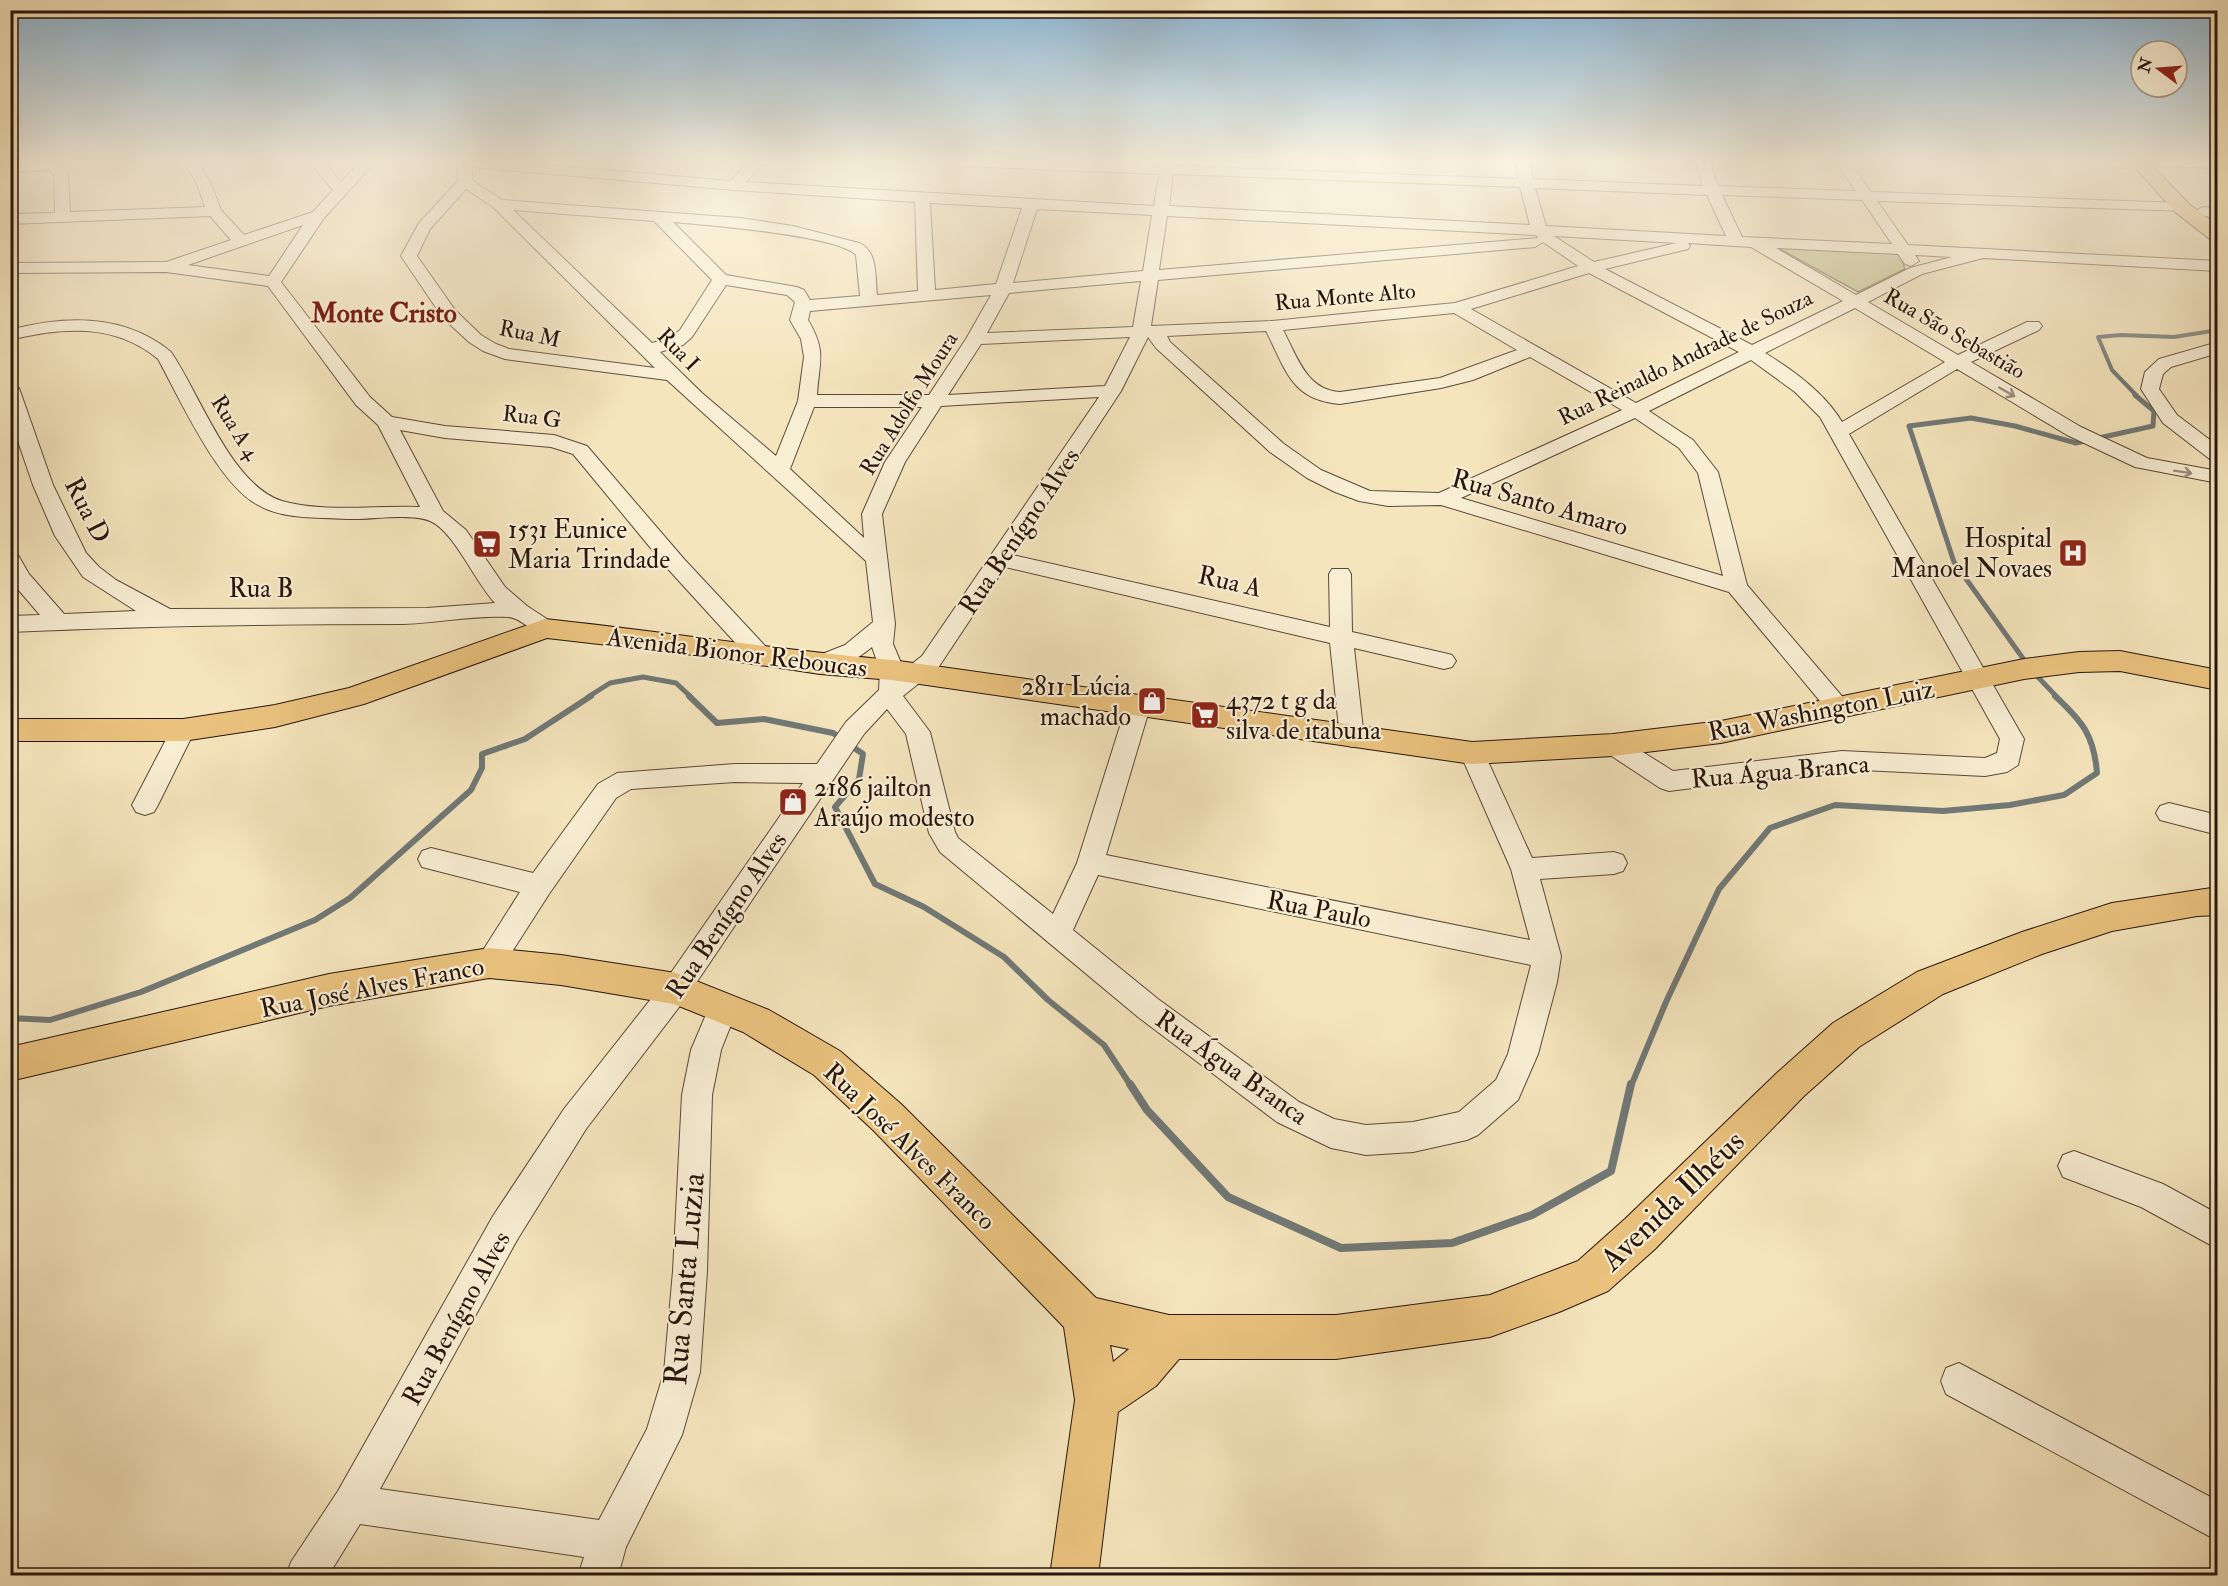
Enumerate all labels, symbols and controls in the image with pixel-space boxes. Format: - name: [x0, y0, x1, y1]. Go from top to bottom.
- north arrow: [2129, 39, 2189, 99]
- text: N: [2134, 55, 2157, 76]
- street label: Rua Monte Alto: [1273, 277, 1417, 317]
- street label: Rua São Sebastião: [1879, 282, 2030, 386]
- street label: Rua Reinaldo Andrade de Souza: [1554, 284, 1818, 432]
- district label: Monte Cristo: [310, 297, 457, 330]
- street label: Rua M: [497, 314, 563, 354]
- street label: Rua I: [651, 322, 706, 377]
- street label: Rua Adolfo Moura: [854, 326, 965, 480]
- one-way arrow: [1998, 386, 2015, 398]
- street label: Rua A 4: [204, 390, 266, 466]
- street label: Rua G: [501, 399, 563, 434]
- street label: Rua Benígno Alves: [952, 442, 1087, 621]
- street label: Rua Santo Amaro: [1448, 462, 1632, 543]
- one-way arrow: [2173, 466, 2193, 477]
- street label: Rua D: [57, 472, 117, 549]
- place label: 1531 Eunice Maria Trindade: [508, 514, 670, 576]
- place label: Hospital Manoel Novaes: [1891, 523, 2052, 585]
- supermarket icon: 1531 Eunice Maria Trindade: [471, 528, 503, 560]
- hospital icon: Hospital Manoel Novaes: [2057, 537, 2089, 569]
- street label: Rua A: [1195, 559, 1265, 605]
- street label: Rua B: [229, 573, 294, 605]
- street label: Avenida Bionor Reboucas: [604, 621, 869, 685]
- place label: 2811 Lúcia machado: [1021, 671, 1131, 733]
- street label: Rua Washington Luiz: [1705, 673, 1938, 749]
- shop icon: 2811 Lúcia machado: [1136, 685, 1168, 717]
- place label: 4372 t g da silva de itabuna: [1226, 685, 1381, 747]
- supermarket icon: 4372 t g da silva de itabuna: [1189, 699, 1221, 731]
- street label: Rua Água Branca: [1689, 746, 1871, 796]
- place label: 2186 jailton Araújo modesto: [813, 772, 974, 834]
- shop icon: 2186 jailton Araújo modesto: [777, 786, 809, 818]
- street label: Rua Benígno Alves: [659, 826, 794, 1005]
- street label: Rua Paulo: [1264, 884, 1374, 936]
- street label: Rua José Alves Franco: [258, 951, 487, 1025]
- street label: Rua Água Branca: [1149, 1002, 1315, 1132]
- street label: Rua José Alves Franco: [816, 1056, 1002, 1237]
- street label: Avenida Ilhéus: [1591, 1122, 1753, 1280]
- street label: Rua Santa Luzia: [656, 1170, 714, 1387]
- street label: Rua Benígno Alves: [396, 1226, 518, 1411]

